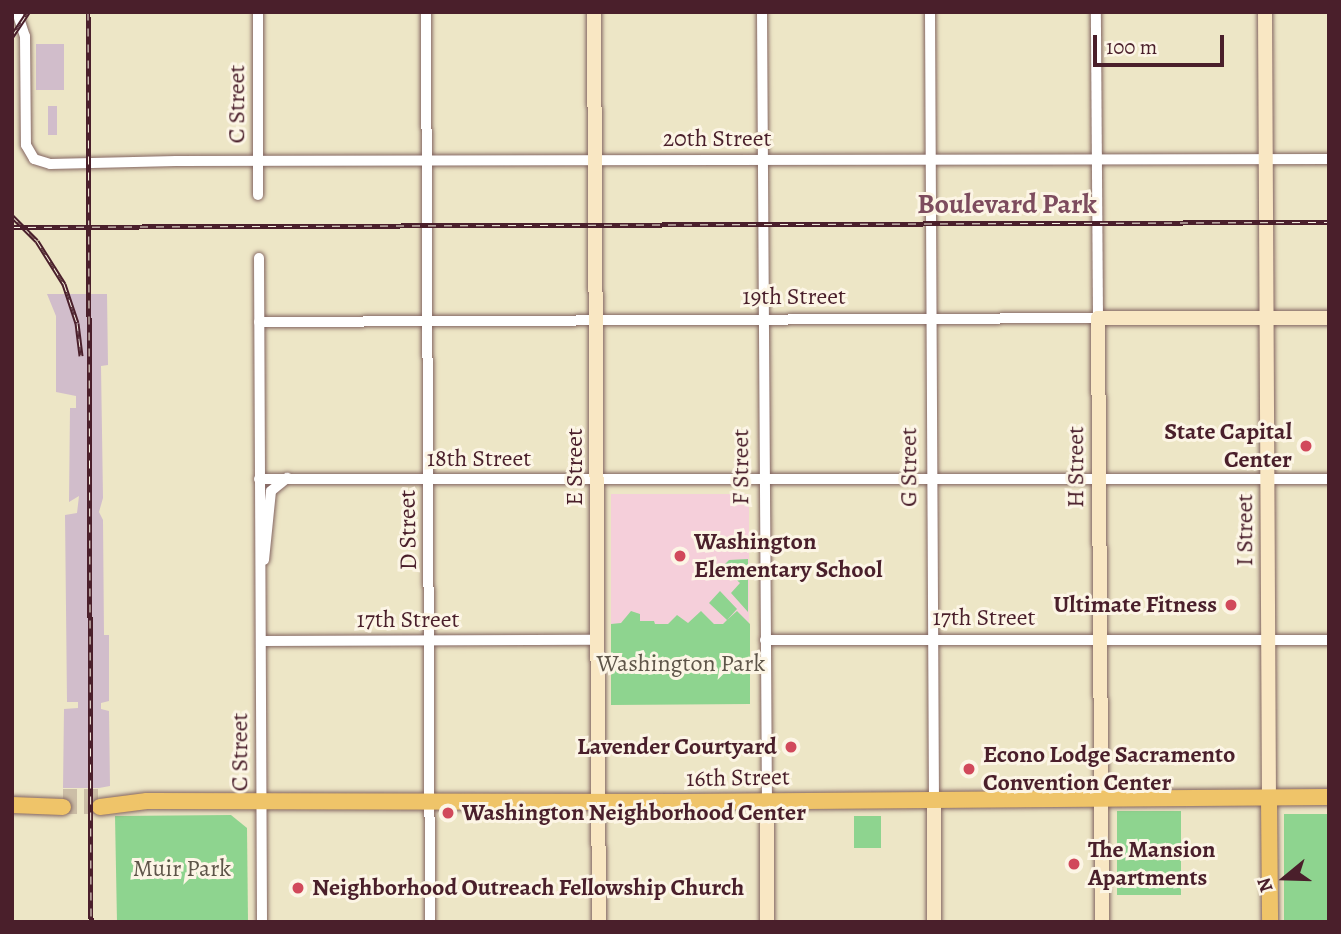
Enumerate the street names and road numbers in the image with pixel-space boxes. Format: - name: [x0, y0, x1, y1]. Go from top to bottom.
- street label: C Street: [223, 65, 251, 143]
- street label: 20th Street: [663, 125, 771, 153]
- street label: 19th Street: [742, 283, 846, 311]
- street label: H Street: [1062, 426, 1090, 508]
- street label: G Street: [895, 427, 923, 507]
- street label: E Street: [561, 428, 589, 506]
- street label: F Street: [727, 429, 755, 505]
- street label: 18th Street: [427, 445, 531, 473]
- street label: D Street: [393, 489, 423, 571]
- street label: I Street: [1231, 494, 1259, 566]
- street label: 17th Street: [933, 604, 1035, 632]
- street label: 17th Street: [357, 606, 459, 634]
- street label: C Street: [226, 713, 254, 791]
- street label: 16th Street: [686, 763, 790, 793]

